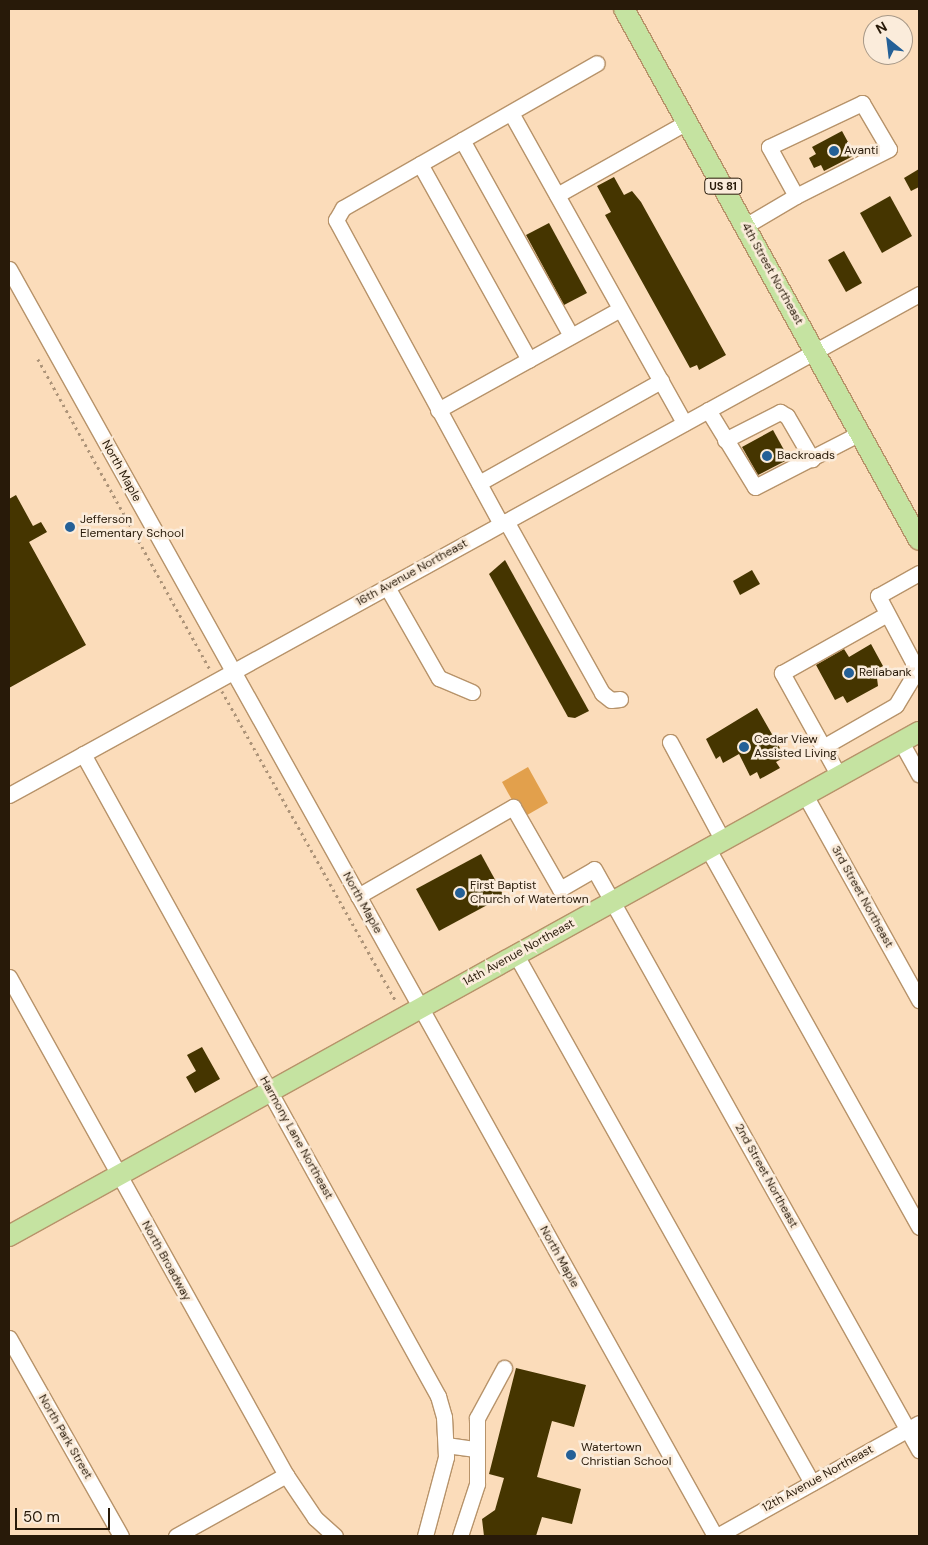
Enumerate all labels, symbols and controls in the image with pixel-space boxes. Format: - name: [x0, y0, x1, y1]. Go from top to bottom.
- north arrow: [863, 15, 913, 65]
- text: N: [872, 17, 890, 38]
- place label: Avanti: [844, 144, 878, 158]
- marker: Avanti: [828, 145, 840, 157]
- road number: US 81: [703, 178, 743, 195]
- street label: 4th Street Northeast: [738, 220, 806, 328]
- street label: North Maple: [98, 438, 144, 504]
- place label: Backroads: [777, 449, 835, 463]
- marker: Backroads: [761, 450, 773, 462]
- place label: Jefferson Elementary School: [80, 513, 184, 541]
- marker: Jefferson Elementary School: [64, 521, 76, 533]
- street label: 16th Avenue Northeast: [354, 536, 470, 610]
- place label: Reliabank: [859, 666, 912, 680]
- marker: Reliabank: [843, 667, 855, 679]
- place label: Cedar View Assisted Living: [754, 733, 837, 761]
- marker: Cedar View Assisted Living: [738, 741, 750, 753]
- street label: 3rd Street Northeast: [828, 843, 896, 951]
- street label: North Maple: [339, 870, 385, 936]
- place label: First Baptist Church of Watertown: [470, 879, 589, 907]
- marker: First Baptist Church of Watertown: [454, 887, 466, 899]
- street label: 14th Avenue Northeast: [461, 916, 577, 990]
- street label: Harmony Lane Northeast: [256, 1074, 336, 1202]
- street label: 2nd Street Northeast: [731, 1121, 801, 1231]
- street label: North Broadway: [138, 1218, 194, 1304]
- street label: North Maple: [536, 1224, 582, 1290]
- street label: North Park Street: [35, 1392, 95, 1482]
- place label: Watertown Christian School: [581, 1441, 671, 1469]
- street label: 12th Avenue Northeast: [760, 1442, 876, 1516]
- marker: Watertown Christian School: [565, 1449, 577, 1461]
- scale bar: [18, 1498, 112, 1530]
- text: 50 m: [23, 1507, 60, 1527]

